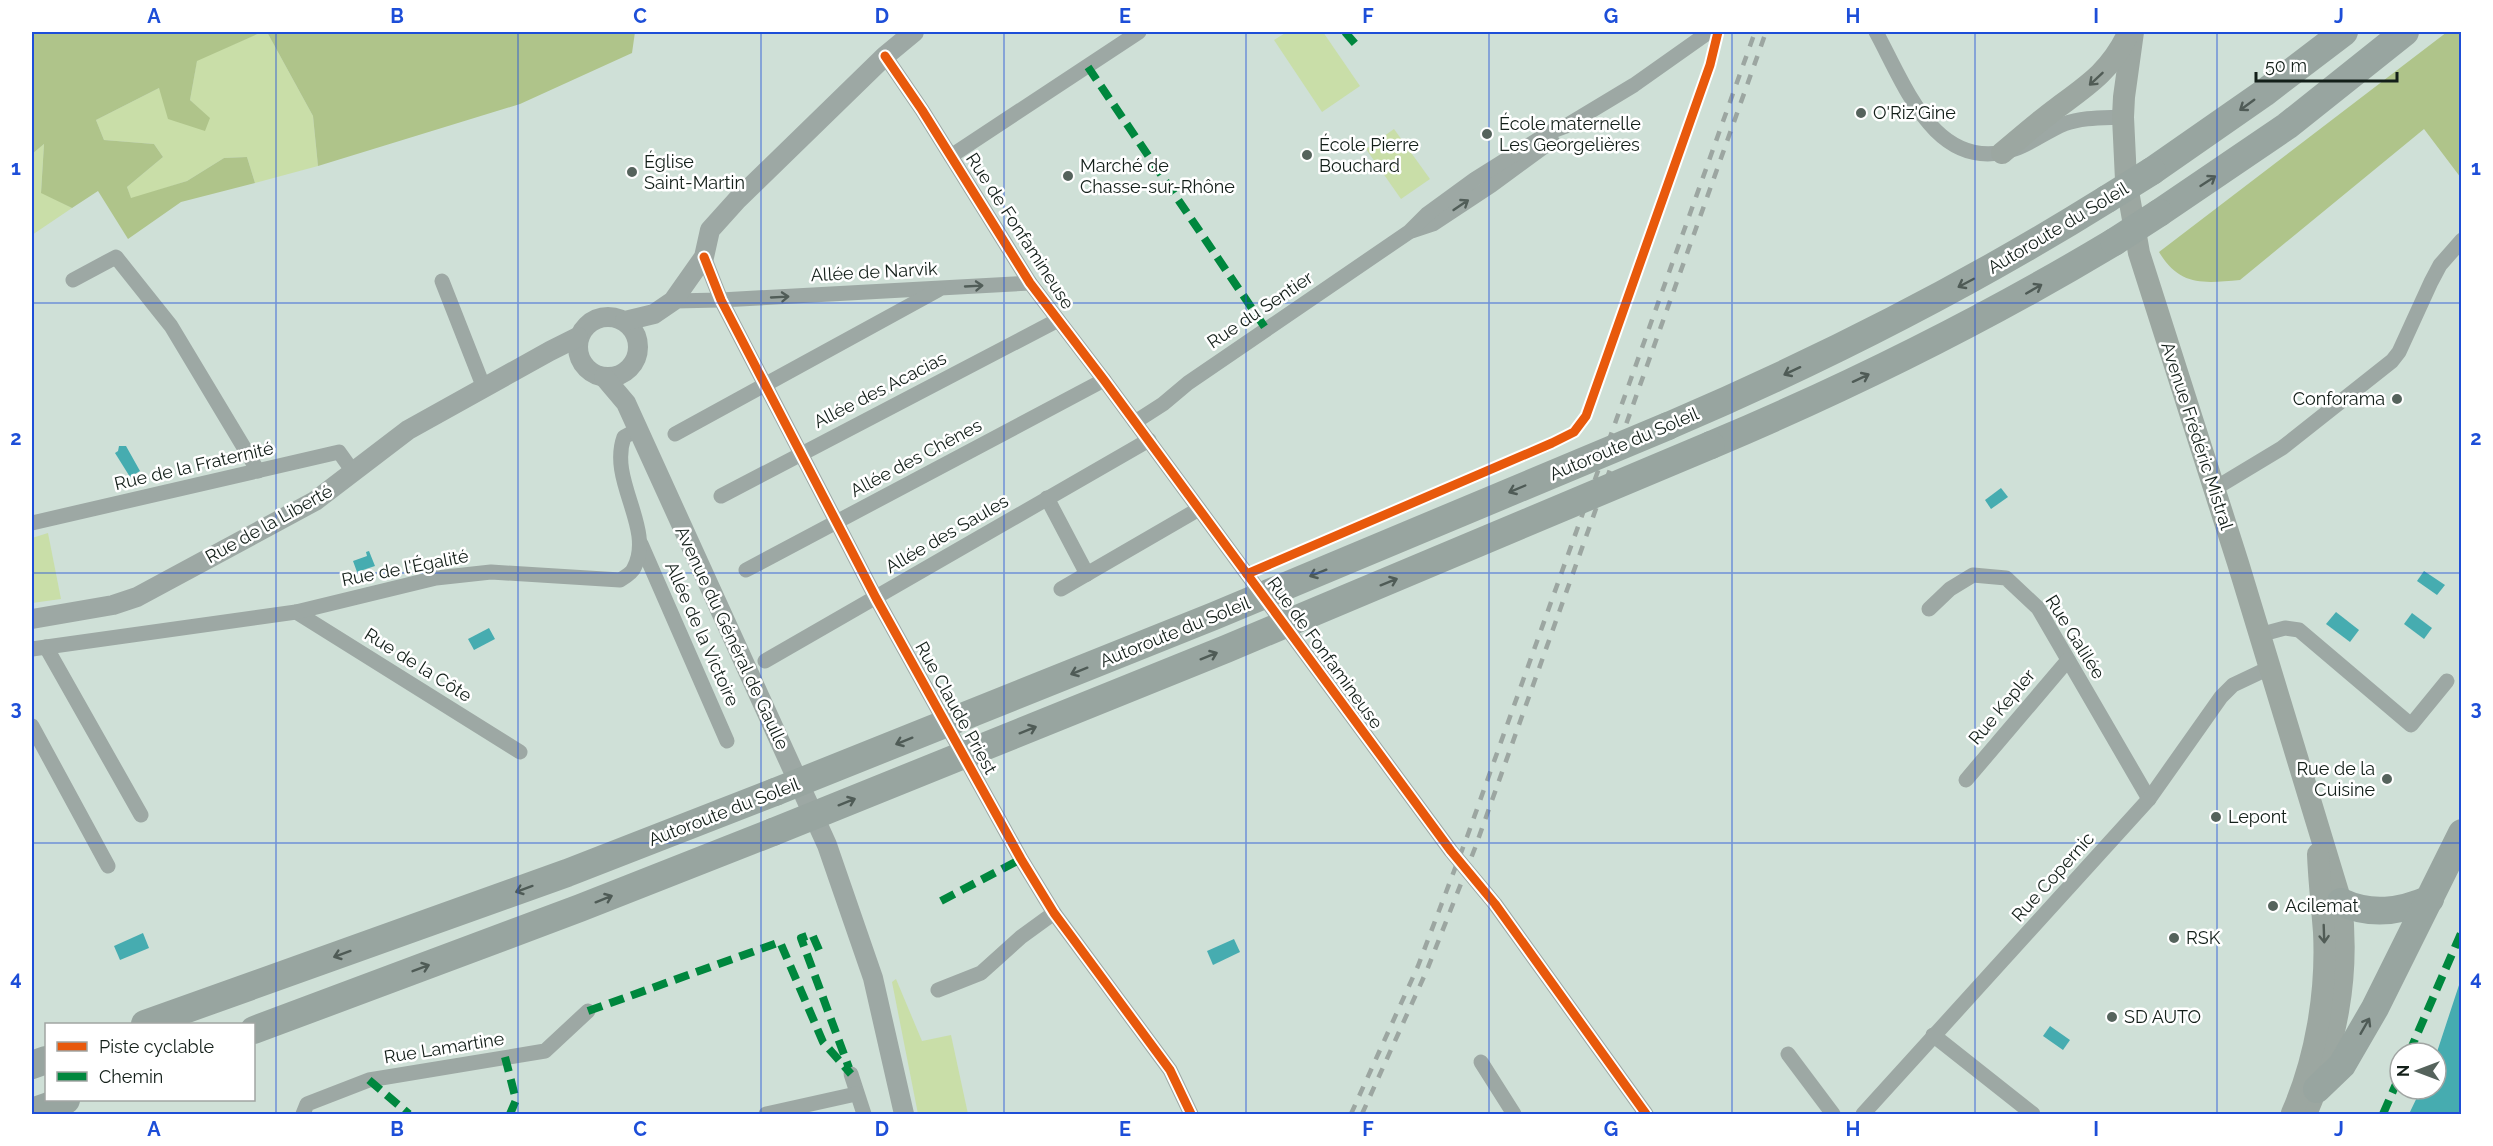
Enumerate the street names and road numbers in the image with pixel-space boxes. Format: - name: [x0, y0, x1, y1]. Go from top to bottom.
- street label: Rue de Fonfamineuse: [962, 149, 1079, 313]
- street label: Autoroute du Soleil: [1984, 177, 2132, 278]
- street label: Allée de Narvik: [810, 258, 938, 285]
- street label: Rue du Sentier: [1203, 266, 1317, 353]
- street label: Avenue Frédéric Mistral: [2157, 339, 2238, 532]
- street label: Allée des Acacias: [810, 347, 950, 432]
- street label: Autoroute du Soleil: [1546, 403, 1702, 484]
- street label: Allée des Chênes: [846, 414, 985, 501]
- street label: Rue de la Fraternité: [112, 437, 276, 494]
- street label: Rue de la Liberté: [202, 480, 336, 567]
- street label: Allée des Saules: [882, 490, 1012, 577]
- street label: Avenue du Général de Gaulle: [671, 523, 794, 753]
- street label: Rue de l'Égalité: [339, 544, 471, 590]
- street label: Allée de la Victoire: [661, 558, 744, 710]
- street label: Rue de Fonfamineuse: [1263, 573, 1388, 733]
- street label: Rue Galilée: [2041, 591, 2110, 683]
- street label: Autoroute du Soleil: [1097, 592, 1253, 671]
- street label: Rue de la Côte: [361, 623, 476, 706]
- street label: Rue Claude Priest: [911, 638, 1002, 778]
- street label: Rue Kepler: [1964, 664, 2040, 749]
- street label: Autoroute du Soleil: [645, 773, 802, 850]
- street label: Rue Copernic: [2007, 828, 2098, 926]
- street label: Rue Lamartine: [382, 1028, 506, 1067]

